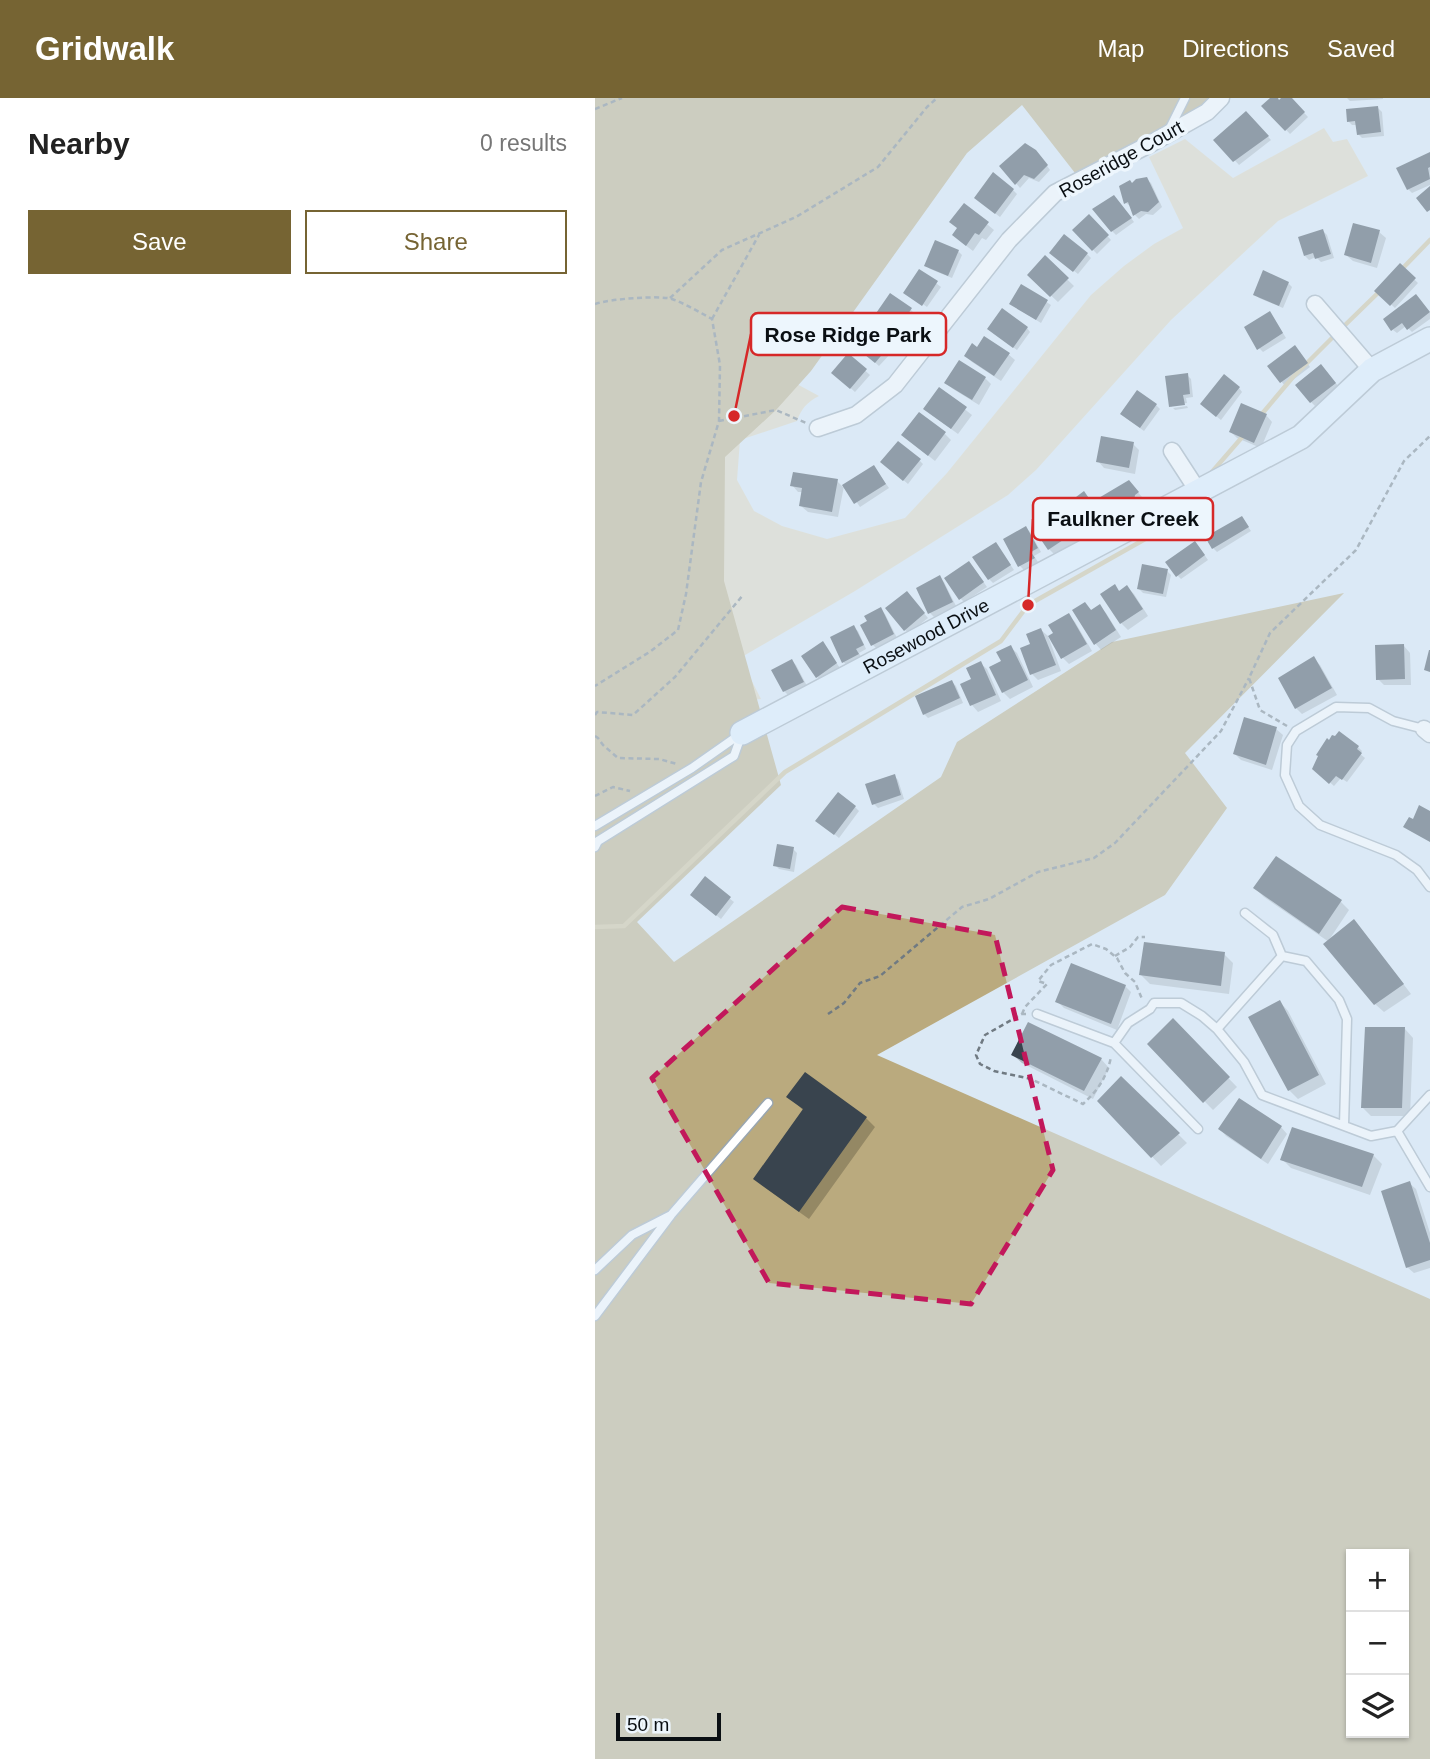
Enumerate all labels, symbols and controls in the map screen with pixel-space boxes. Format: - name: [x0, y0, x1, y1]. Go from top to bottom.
- text: Gridwalk: [35, 30, 174, 67]
- text: Map: [1098, 35, 1144, 62]
- text: Directions: [1182, 35, 1289, 62]
- text: Saved: [1327, 35, 1395, 62]
- street label: Roseridge Court: [1055, 116, 1187, 202]
- text: Nearby: [28, 127, 130, 160]
- text: 0 results: [480, 130, 567, 156]
- button: Save: [28, 210, 291, 274]
- button: Share: [305, 210, 567, 274]
- callout: Rose Ridge Park: [751, 313, 946, 355]
- text: Rose Ridge Park: [765, 323, 932, 346]
- callout: Faulkner Creek: [1033, 498, 1213, 540]
- text: Faulkner Creek: [1047, 507, 1199, 530]
- street label: Rosewood Drive: [859, 594, 992, 678]
- map controls: [1346, 1549, 1409, 1738]
- button: +: [1346, 1549, 1409, 1612]
- button: −: [1346, 1612, 1409, 1675]
- button: layers: [1346, 1675, 1409, 1738]
- scale bar: [616, 1710, 721, 1742]
- text: 50 m: [627, 1714, 669, 1735]

